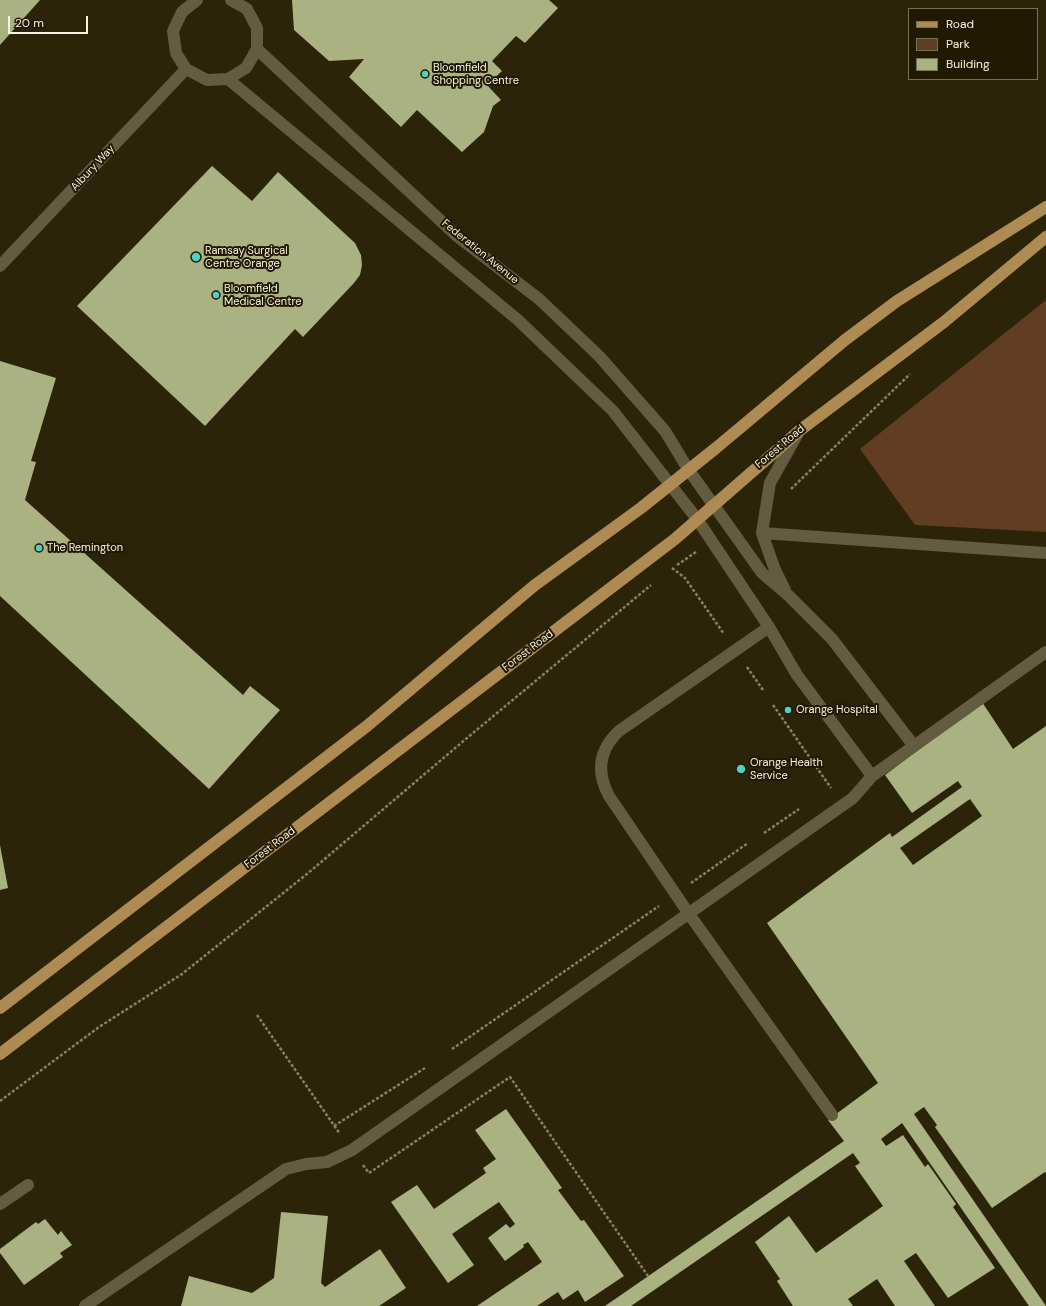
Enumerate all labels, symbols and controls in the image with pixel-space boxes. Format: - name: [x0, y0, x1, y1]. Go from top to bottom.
- scale bar: [10, 8, 90, 34]
- legend: [908, 8, 1038, 80]
- text: 20 m: [15, 15, 44, 31]
- text: Road: [946, 16, 974, 32]
- text: Park: [946, 36, 970, 52]
- text: Building: [946, 56, 990, 72]
- place label: Bloomfield Shopping Centre: [433, 61, 519, 87]
- marker: Bloomfield Shopping Centre: [420, 69, 430, 79]
- street label: Albury Way: [68, 142, 118, 194]
- street label: Federation Avenue: [439, 217, 521, 287]
- place label: Ramsay Surgical Centre Orange: [205, 244, 288, 270]
- marker: Ramsay Surgical Centre Orange: [190, 251, 202, 263]
- place label: Bloomfield Medical Centre: [224, 282, 302, 308]
- marker: Bloomfield Medical Centre: [211, 290, 221, 300]
- street label: Forest Road: [753, 423, 807, 471]
- place label: The Remington: [47, 541, 123, 555]
- marker: The Remington: [34, 543, 44, 553]
- street label: Forest Road: [500, 628, 556, 674]
- place label: Orange Hospital: [796, 703, 878, 717]
- marker: Orange Hospital: [783, 705, 793, 715]
- place label: Orange Health Service: [750, 756, 823, 782]
- marker: Orange Health Service: [735, 763, 747, 775]
- street label: Forest Road: [242, 825, 298, 871]

